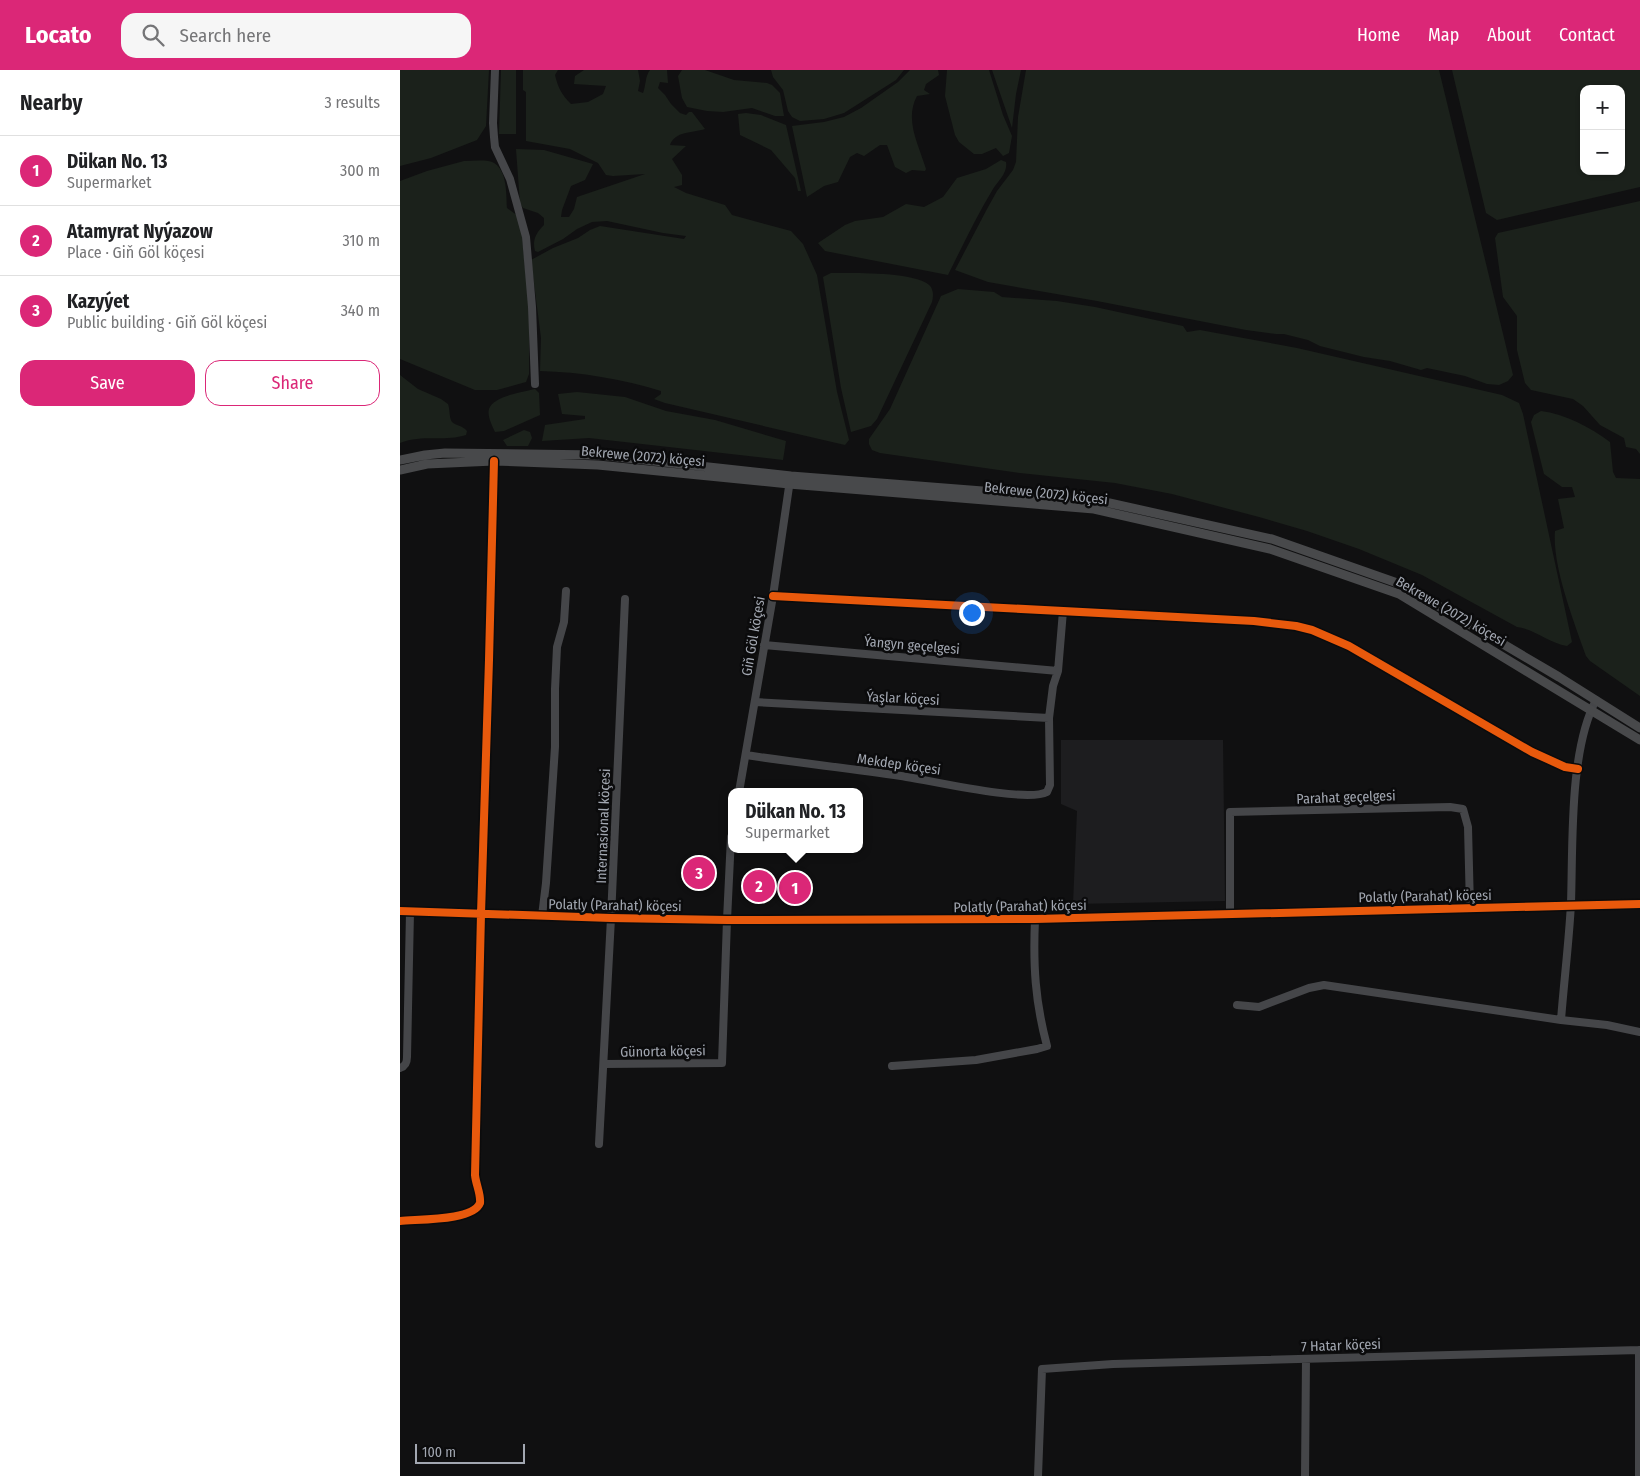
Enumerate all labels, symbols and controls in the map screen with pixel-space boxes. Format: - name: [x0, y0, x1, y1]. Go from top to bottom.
- search box: [121, 13, 471, 58]
- text: Locato: [25, 21, 91, 49]
- icon: search: [139, 21, 167, 49]
- text: Search here: [179, 24, 271, 47]
- text: Home: [1357, 24, 1400, 46]
- text: Map: [1428, 24, 1459, 46]
- text: About: [1487, 24, 1531, 46]
- text: Contact: [1559, 24, 1615, 46]
- map controls: [1580, 85, 1625, 175]
- button: +: [1580, 85, 1625, 130]
- text: Nearby: [20, 90, 82, 116]
- text: 3 results: [324, 93, 380, 112]
- button: −: [1580, 130, 1625, 175]
- text: Dükan No. 13: [67, 150, 168, 173]
- text: 1: [33, 161, 39, 180]
- text: 300 m: [340, 161, 380, 180]
- text: Supermarket: [67, 173, 151, 192]
- text: Atamyrat Nyýazow: [67, 220, 213, 243]
- text: 2: [32, 231, 40, 250]
- text: 310 m: [343, 231, 380, 250]
- text: Place · Giň Göl köçesi: [67, 243, 205, 262]
- text: Kazyýet: [67, 290, 130, 313]
- text: 3: [32, 301, 40, 320]
- text: 340 m: [341, 301, 380, 320]
- text: Public building · Giň Göl köçesi: [67, 313, 267, 332]
- button: Save: [20, 360, 195, 406]
- button: Share: [205, 360, 380, 406]
- street label: Bekrewe (2072) köçesi: [580, 443, 706, 470]
- street label: Bekrewe (2072) köçesi: [983, 479, 1109, 508]
- street label: Bekrewe (2072) köçesi: [1393, 573, 1509, 650]
- street label: Giň Göl köçesi: [738, 595, 769, 677]
- your location: [959, 600, 985, 626]
- street label: Ýangyn geçelgesi: [863, 632, 961, 658]
- street label: Ýaşlar köçesi: [866, 687, 940, 709]
- street label: Mekdep köçesi: [856, 750, 942, 779]
- street label: Internasional köçesi: [593, 768, 614, 884]
- street label: Parahat geçelgesi: [1296, 787, 1396, 808]
- popup: [728, 788, 863, 853]
- text: Dükan No. 13: [745, 800, 846, 823]
- text: Supermarket: [745, 823, 830, 842]
- pin: 3: [683, 854, 715, 892]
- pin: 2: [743, 867, 775, 905]
- pin: 1: [779, 869, 811, 907]
- street label: Polatly (Parahat) köçesi: [1358, 887, 1492, 906]
- street label: Polatly (Parahat) köçesi: [548, 896, 682, 915]
- street label: Polatly (Parahat) köçesi: [953, 897, 1087, 916]
- street label: Günorta köçesi: [620, 1042, 706, 1061]
- street label: 7 Hatar köçesi: [1301, 1336, 1381, 1355]
- scale bar: [415, 1441, 525, 1464]
- text: 100 m: [422, 1444, 456, 1461]

